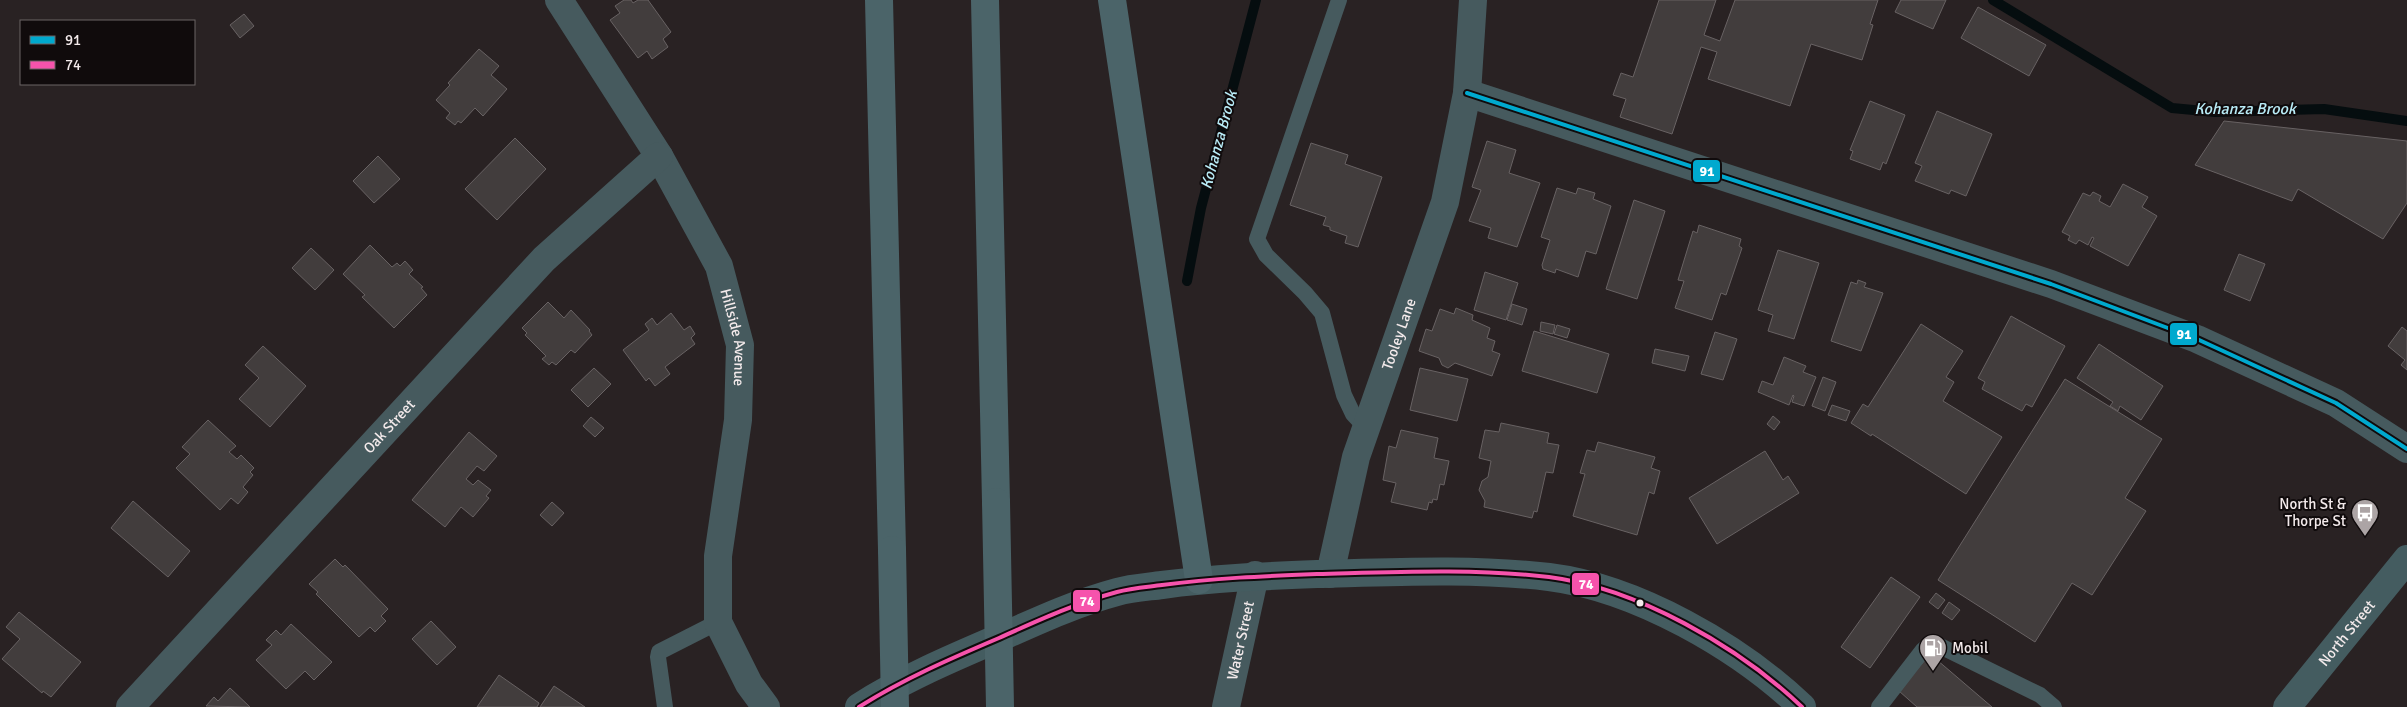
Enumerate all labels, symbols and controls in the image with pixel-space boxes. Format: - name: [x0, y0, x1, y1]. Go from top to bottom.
- legend: [20, 20, 195, 85]
- text: 91: [65, 31, 81, 49]
- text: 74: [65, 56, 81, 74]
- water label: Kohanza Brook: [1196, 86, 1242, 192]
- water label: Kohanza Brook: [2194, 99, 2298, 119]
- line badge: 91: [1692, 159, 1721, 183]
- text: 91: [1699, 163, 1715, 180]
- street label: Hillside Avenue: [716, 287, 750, 387]
- street label: Tooley Lane: [1378, 296, 1420, 372]
- line badge: 91: [2169, 322, 2198, 346]
- text: 91: [2176, 326, 2192, 343]
- street label: Oak Street: [360, 396, 419, 457]
- place label: North St & Thorpe St: [2279, 495, 2347, 530]
- bus stop icon: North St & Thorpe St: [2350, 498, 2380, 537]
- line badge: 74: [1571, 572, 1600, 596]
- text: 74: [1578, 576, 1594, 593]
- line badge: 74: [1072, 589, 1101, 613]
- text: 74: [1079, 593, 1095, 610]
- street label: North Street: [2315, 597, 2379, 670]
- unlabelled marker: [1635, 598, 1645, 608]
- street label: Water Street: [1223, 599, 1258, 682]
- fuel station icon: Mobil: [1918, 633, 1948, 672]
- place label: Mobil: [1952, 639, 1988, 657]

